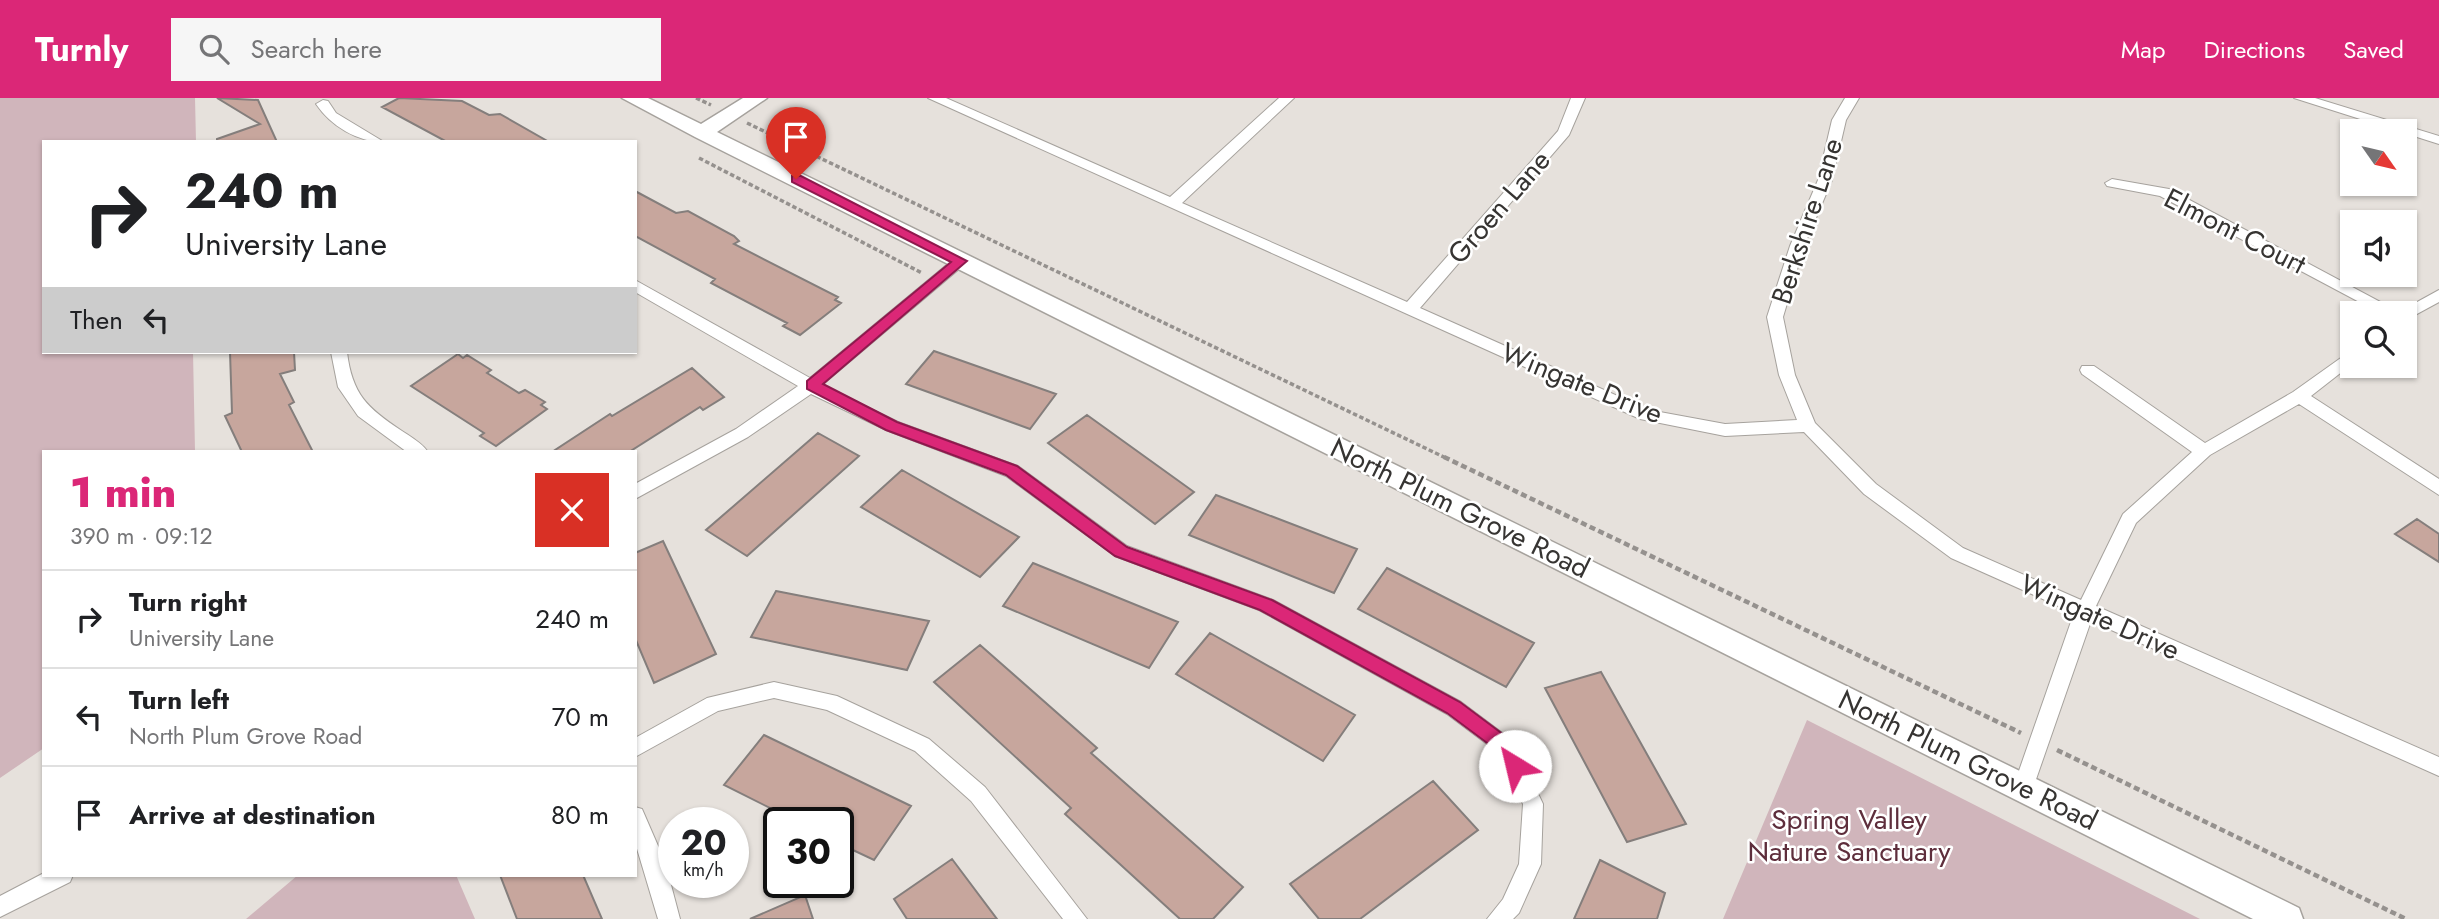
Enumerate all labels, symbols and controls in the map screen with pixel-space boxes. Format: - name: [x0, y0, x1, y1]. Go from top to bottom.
- search box: [171, 18, 661, 81]
- text: Turnly: [35, 26, 129, 73]
- icon: search: [195, 30, 233, 68]
- text: Search here: [251, 30, 382, 68]
- text: Map: [2121, 32, 2166, 67]
- text: Directions: [2204, 32, 2305, 67]
- text: Saved: [2343, 32, 2404, 67]
- pin: [766, 107, 826, 179]
- icon: arrive: [777, 118, 815, 156]
- north arrow: [2340, 119, 2417, 196]
- map controls: [2340, 119, 2417, 378]
- street label: Berkshire Lane: [1761, 133, 1853, 309]
- street label: Groen Lane: [1438, 141, 1560, 273]
- text: 240 m: [185, 156, 339, 226]
- icon: right: [70, 168, 161, 259]
- street label: Elmont Court: [2157, 178, 2313, 284]
- button: sound: [2340, 210, 2417, 287]
- text: University Lane: [185, 221, 387, 267]
- text: Then: [70, 301, 123, 339]
- icon: left: [137, 301, 175, 339]
- button: search: [2340, 301, 2417, 378]
- street label: Wingate Drive: [1495, 332, 1669, 434]
- street label: North Plum Grove Road: [1323, 427, 1597, 589]
- text: 1 min: [70, 462, 176, 523]
- button: close: [535, 473, 609, 547]
- text: 390 m · 09:12: [70, 519, 213, 553]
- street label: Wingate Drive: [2014, 564, 2186, 670]
- text: Turn right: [129, 583, 247, 621]
- icon: right: [70, 600, 108, 638]
- text: 240 m: [535, 600, 609, 638]
- text: University Lane: [129, 621, 274, 655]
- street label: North Plum Grove Road: [1831, 679, 2105, 841]
- text: Turn left: [129, 681, 229, 719]
- icon: left: [70, 698, 108, 736]
- text: 70 m: [552, 698, 609, 736]
- text: North Plum Grove Road: [129, 719, 362, 753]
- position arrow: [1478, 729, 1552, 803]
- icon: arrive: [70, 796, 108, 834]
- text: Arrive at destination: [129, 796, 376, 834]
- text: 80 m: [551, 796, 609, 834]
- park label: Spring Valley Nature Sanctuary: [1747, 799, 1951, 872]
- speed limit sign: 30: [763, 807, 854, 898]
- text: 20: [680, 818, 727, 868]
- text: km/h: [683, 857, 724, 883]

